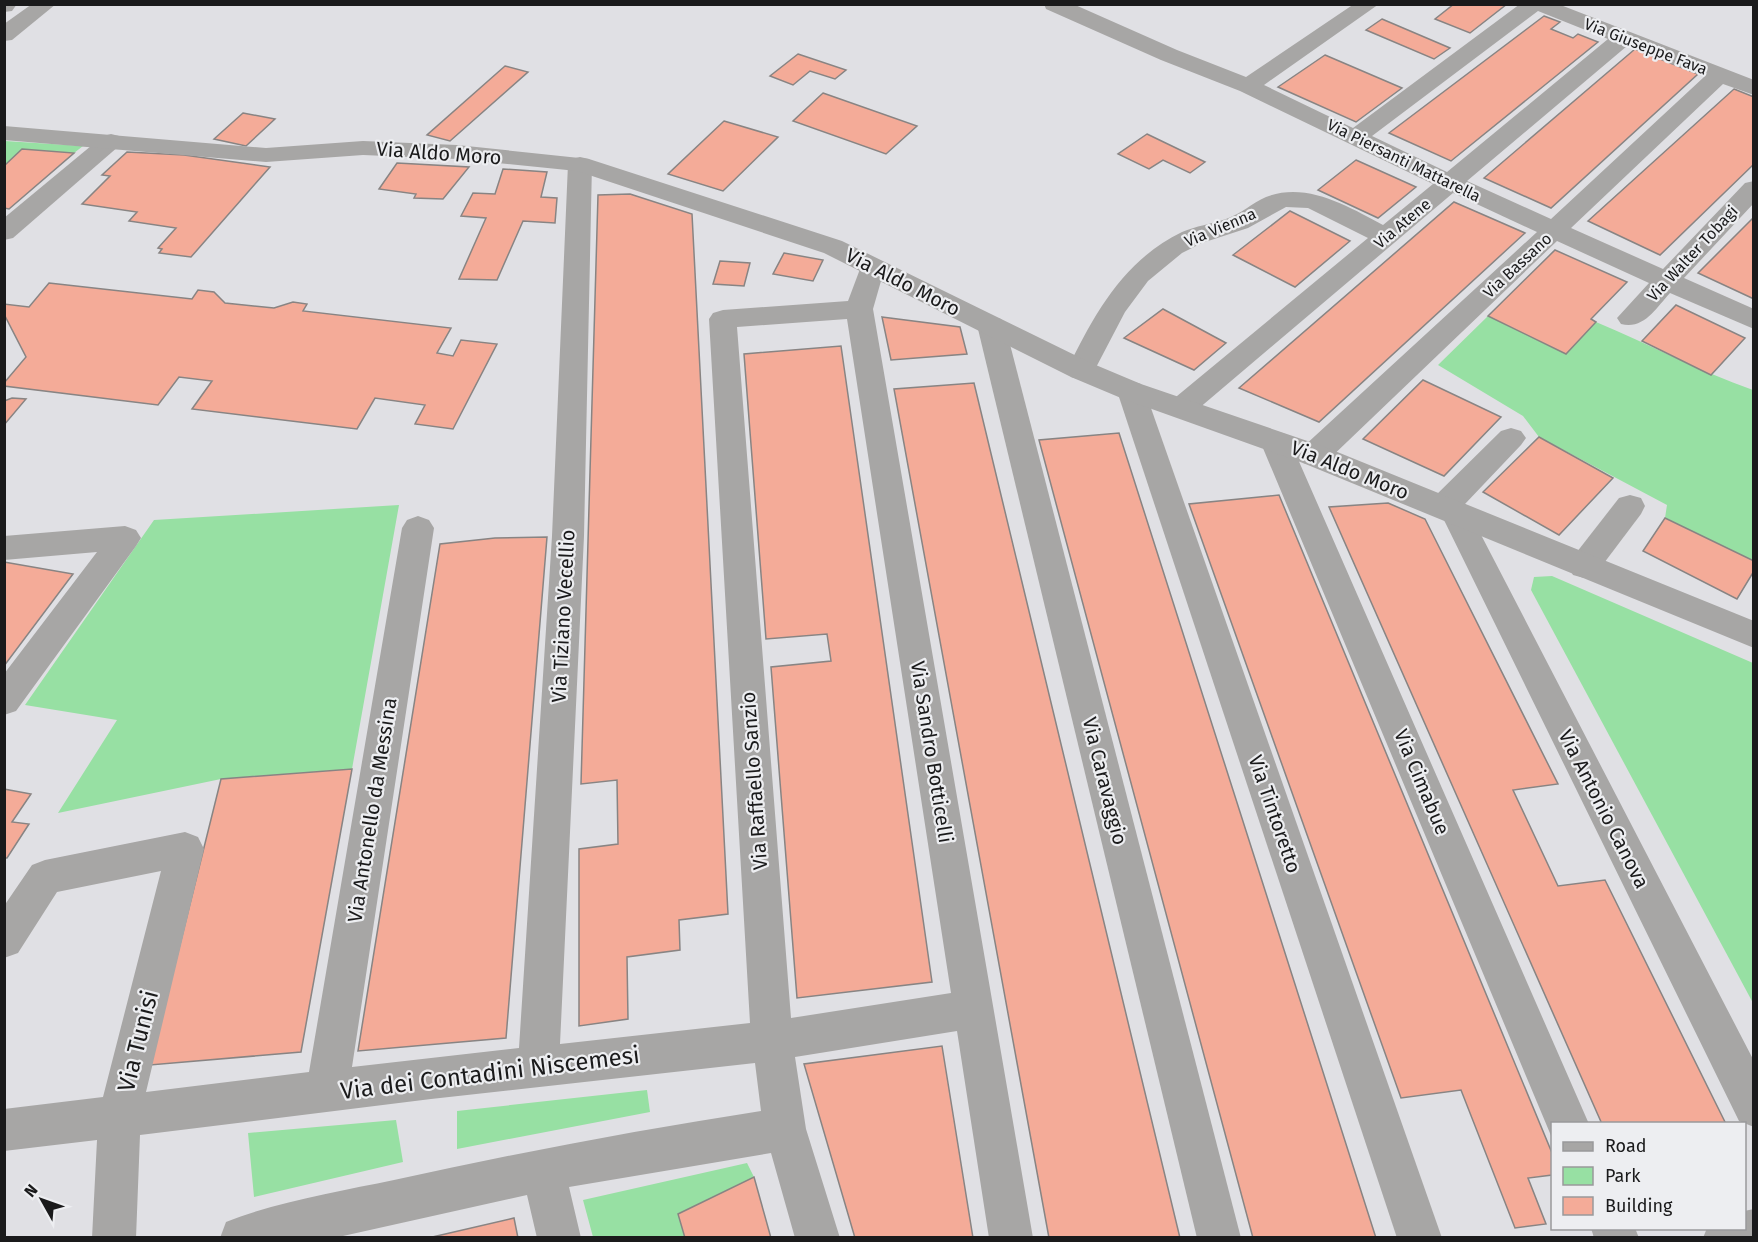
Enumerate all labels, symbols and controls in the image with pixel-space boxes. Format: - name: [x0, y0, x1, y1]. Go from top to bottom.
- street label: Via Giuseppe Fava: [1582, 14, 1710, 79]
- street label: Via Piersanti Mattarella: [1324, 115, 1484, 206]
- street label: Via Aldo Moro: [376, 137, 502, 169]
- street label: Via Atene: [1370, 194, 1434, 252]
- street label: Via Walter Tobagi: [1643, 201, 1742, 305]
- street label: Via Vienna: [1182, 204, 1259, 251]
- street label: Via Bassano: [1479, 229, 1556, 302]
- street label: Via Aldo Moro: [842, 243, 964, 321]
- street label: Via Aldo Moro: [1287, 435, 1413, 505]
- street label: Via Tiziano Vecellio: [546, 529, 580, 703]
- street label: Via Sandro Botticelli: [906, 659, 958, 845]
- street label: Via Raffaello Sanzio: [736, 691, 772, 871]
- street label: Via Antonello da Messina: [342, 696, 402, 924]
- street label: Via Caravaggio: [1078, 715, 1132, 847]
- street label: Via Cimabue: [1389, 726, 1455, 838]
- street label: Via Antonio Canova: [1554, 726, 1654, 892]
- street label: Via Tintoretto: [1244, 752, 1306, 876]
- street label: Via Tunisi: [112, 987, 164, 1095]
- street label: Via dei Contadini Niscemesi: [339, 1041, 641, 1105]
- legend: [1551, 1122, 1746, 1230]
- text: Road: [1605, 1135, 1647, 1157]
- text: Park: [1605, 1165, 1641, 1187]
- north arrow: [12, 1170, 72, 1230]
- text: N: [20, 1181, 42, 1201]
- text: Building: [1605, 1195, 1673, 1217]

